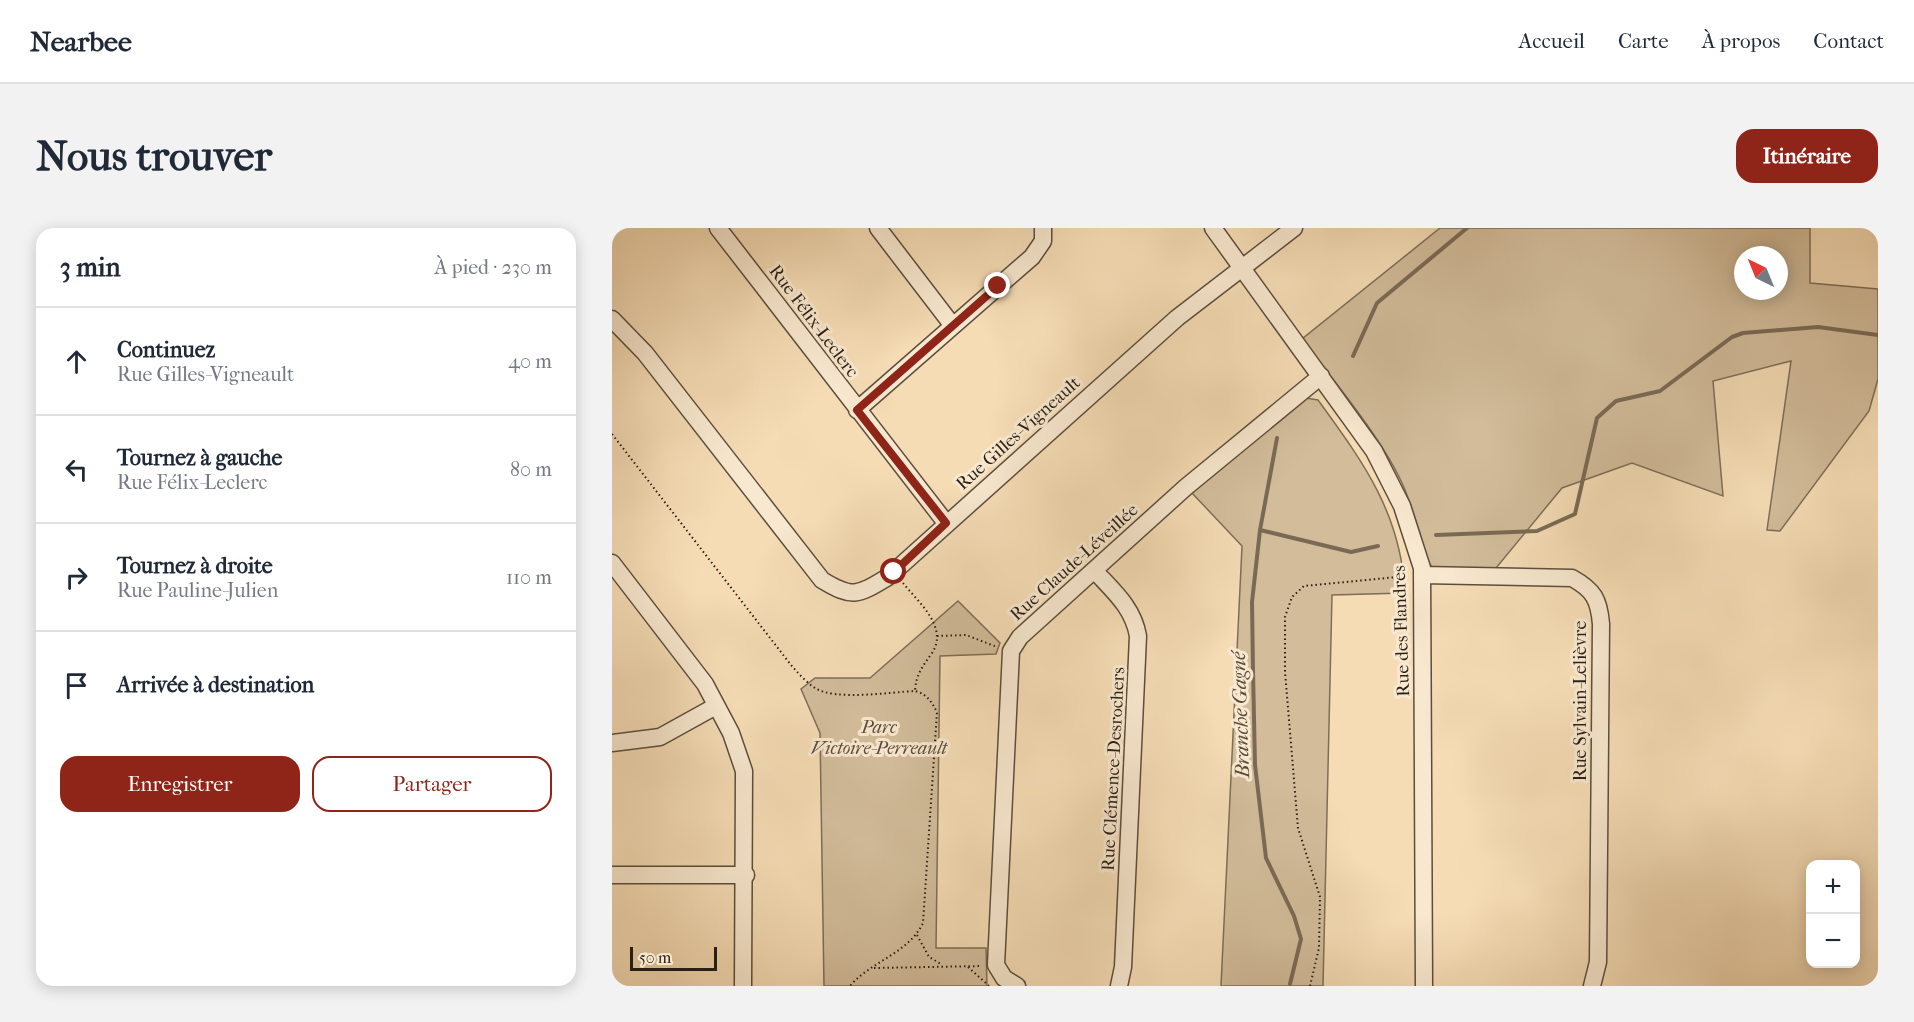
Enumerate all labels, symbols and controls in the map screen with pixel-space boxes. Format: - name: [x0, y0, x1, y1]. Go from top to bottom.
- text: Nearbee: [30, 25, 132, 58]
- text: Accueil: [1519, 29, 1585, 53]
- text: Carte: [1618, 29, 1669, 53]
- text: À propos: [1702, 29, 1780, 53]
- text: Contact: [1813, 29, 1884, 53]
- button: Itinéraire: [1736, 129, 1878, 183]
- text: Nous trouver: [36, 132, 272, 181]
- north arrow: [1734, 246, 1788, 300]
- text: 3 min: [60, 252, 121, 283]
- text: À pied · 230 m: [434, 256, 552, 279]
- street label: Rue Félix-Leclerc: [764, 261, 863, 382]
- route end: [984, 272, 1010, 298]
- text: Continuez: [117, 337, 215, 363]
- icon: ahead: [60, 345, 93, 378]
- text: 40 m: [508, 350, 552, 373]
- text: Rue Gilles-Vigneault: [117, 363, 294, 386]
- street label: Rue Gilles-Vigneault: [952, 372, 1085, 495]
- text: Tournez à gauche: [117, 445, 282, 471]
- icon: left: [60, 453, 93, 486]
- text: 80 m: [510, 458, 552, 481]
- text: Rue Félix-Leclerc: [117, 471, 267, 494]
- street label: Rue Claude-Léveillée: [1006, 499, 1143, 625]
- text: Tournez à droite: [117, 553, 273, 579]
- route start: [880, 558, 906, 584]
- icon: right: [60, 561, 93, 594]
- street label: Rue des Flandres: [1389, 565, 1414, 697]
- text: 110 m: [506, 566, 552, 589]
- text: Rue Pauline-Julien: [117, 579, 278, 602]
- street label: Rue Sylvain-Lelièvre: [1570, 621, 1591, 781]
- water label: Branche Gagné: [1227, 649, 1254, 779]
- street label: Rue Clémence-Desrochers: [1098, 666, 1129, 872]
- icon: arrive: [60, 669, 93, 702]
- text: Arrivée à destination: [117, 672, 314, 698]
- park label: Parc Victoire-Perreault: [811, 717, 949, 759]
- button: Enregistrer: [60, 756, 300, 812]
- button: Partager: [312, 756, 552, 812]
- map controls: [1806, 860, 1860, 968]
- button: +: [1806, 860, 1860, 914]
- button: −: [1806, 914, 1860, 968]
- scale bar: [630, 944, 717, 972]
- text: 50 m: [639, 948, 671, 967]

